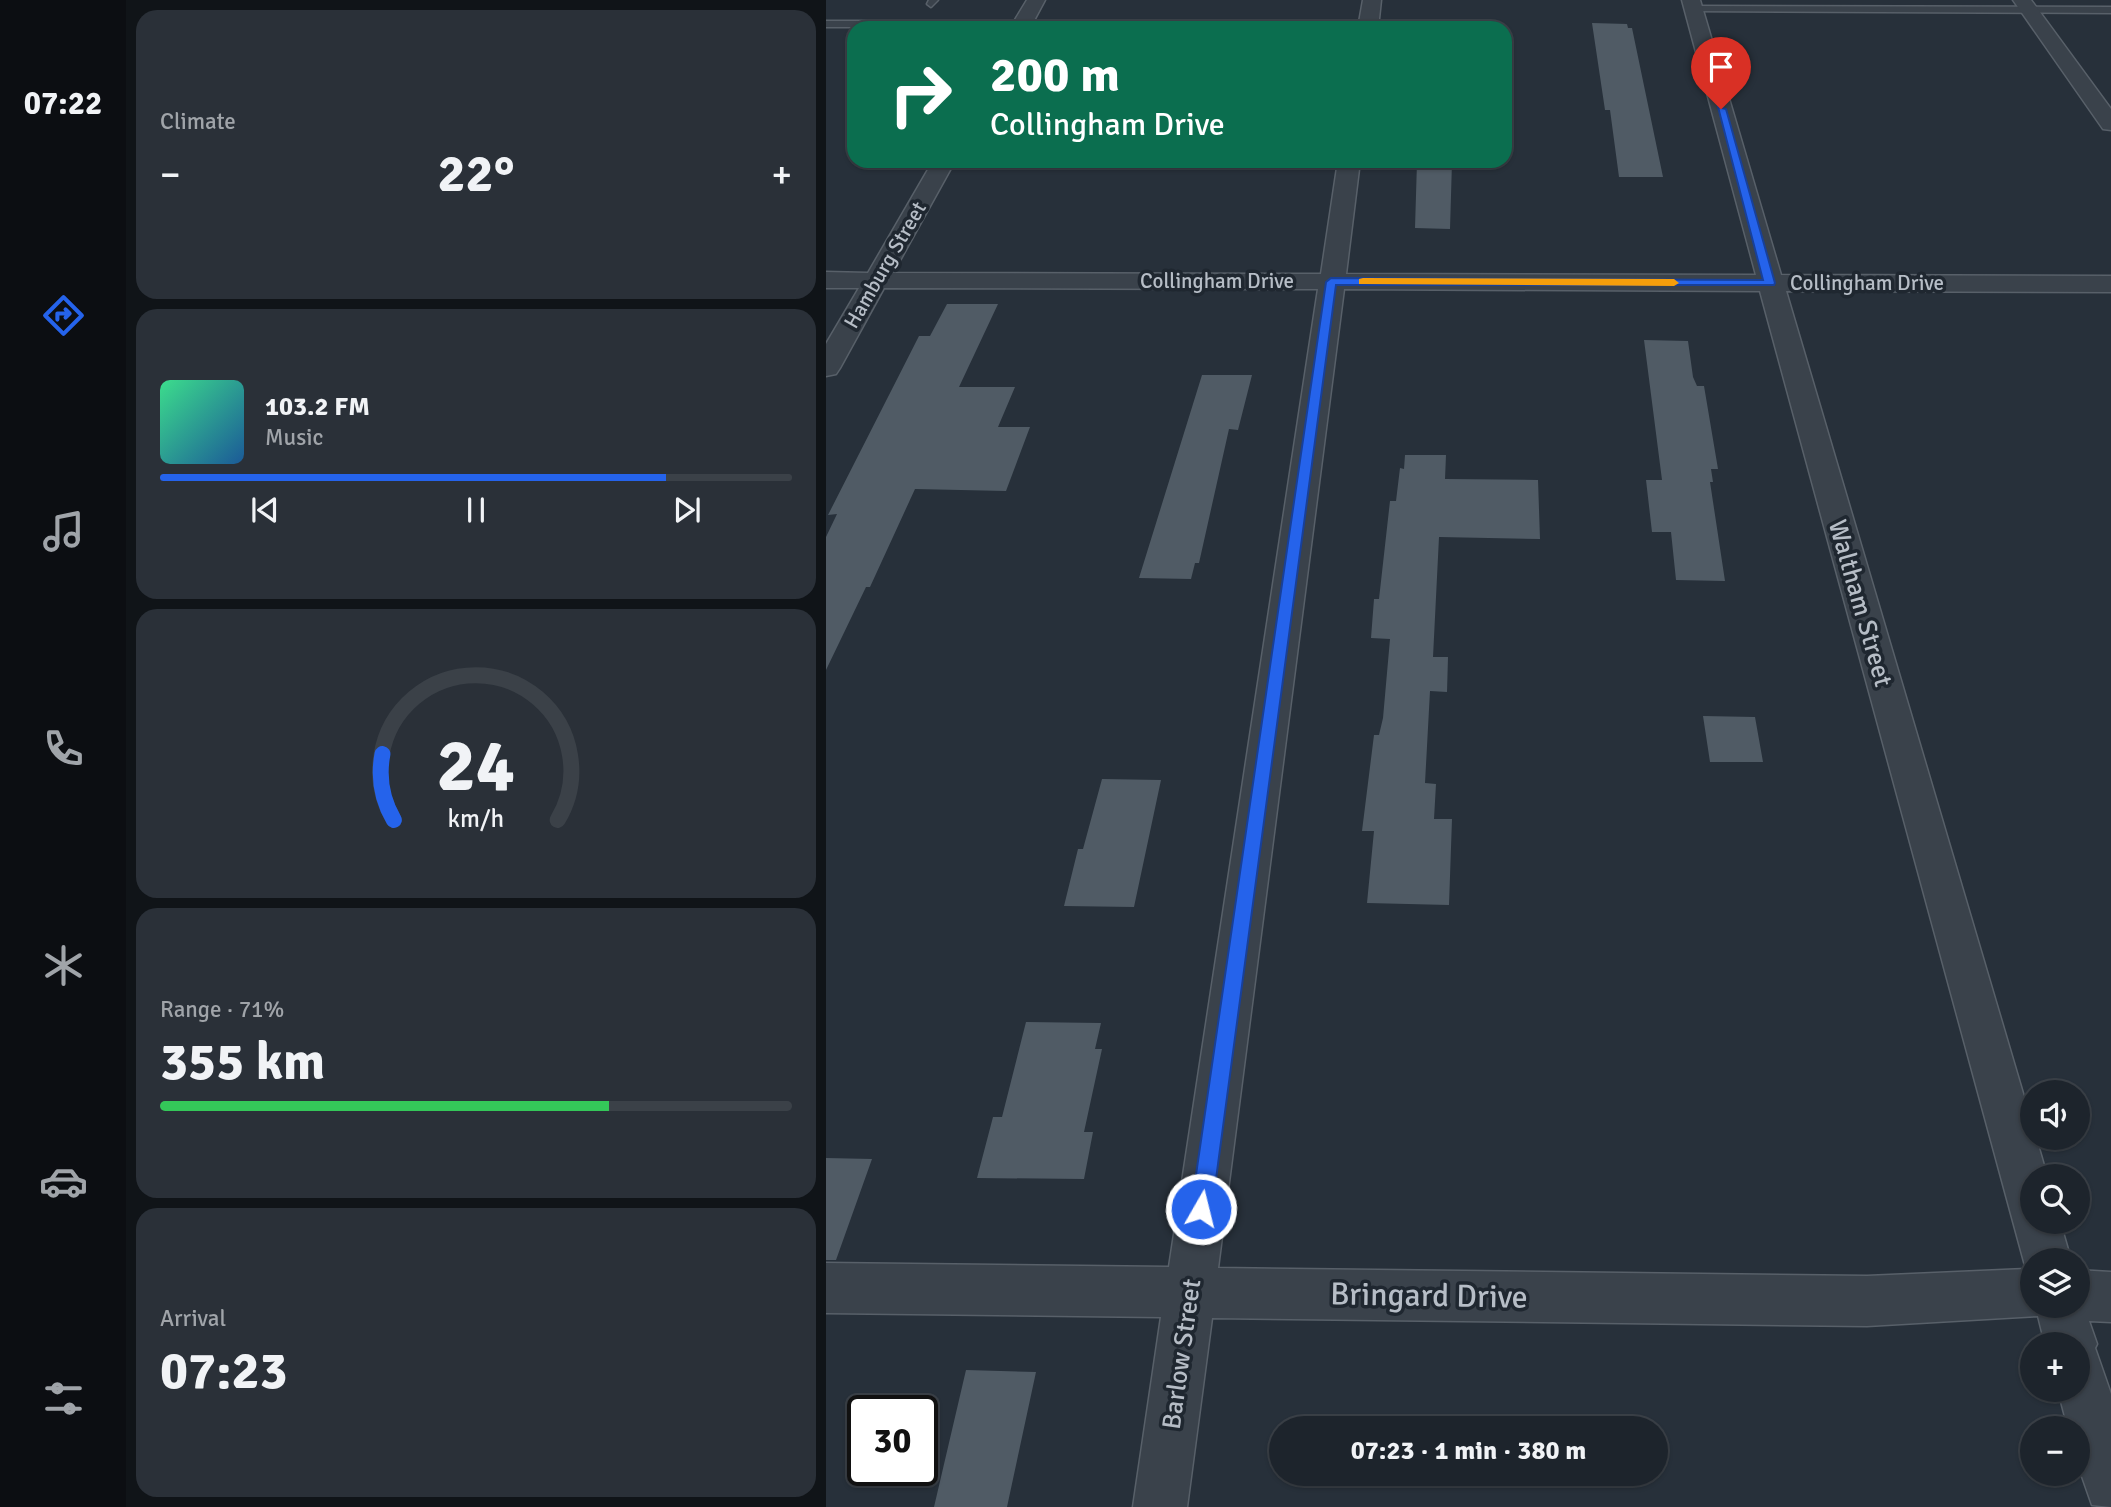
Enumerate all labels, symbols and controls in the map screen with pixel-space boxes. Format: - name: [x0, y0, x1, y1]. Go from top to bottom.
- pin: [1691, 37, 1751, 109]
- text: 200 m: [990, 45, 1120, 105]
- icon: arrive: [1702, 48, 1740, 86]
- icon: right: [875, 49, 966, 140]
- text: 07:22: [24, 84, 102, 123]
- text: Collingham Drive: [990, 105, 1225, 144]
- text: Climate: [160, 107, 236, 136]
- text: 22°: [438, 142, 514, 206]
- text: −: [160, 151, 181, 198]
- text: +: [771, 151, 792, 198]
- street label: Hamburg Street: [838, 197, 932, 333]
- street label: Collingham Drive: [1140, 268, 1294, 294]
- street label: Collingham Drive: [1790, 270, 1944, 296]
- icon: directions: [39, 291, 88, 340]
- text: 103.2 FM: [265, 391, 370, 423]
- text: Music: [265, 423, 323, 452]
- icon: previous: [246, 491, 284, 529]
- icon: pause: [457, 491, 495, 529]
- icon: next: [668, 491, 706, 529]
- icon: music: [39, 507, 88, 556]
- street label: Waltham Street: [1821, 516, 1899, 690]
- text: 24: [437, 722, 515, 811]
- icon: phone: [39, 724, 88, 773]
- text: km/h: [448, 802, 504, 833]
- icon: climate: [39, 941, 88, 990]
- text: Range · 71%: [160, 995, 284, 1024]
- text: 355 km: [160, 1030, 325, 1094]
- map controls: [2020, 1080, 2090, 1486]
- button: sound: [2020, 1080, 2090, 1150]
- icon: car: [39, 1157, 88, 1206]
- button: search: [2020, 1164, 2090, 1234]
- position arrow: [1164, 1172, 1238, 1246]
- button: layers: [2020, 1248, 2090, 1318]
- street label: Bringard Drive: [1330, 1274, 1528, 1317]
- street label: Barlow Street: [1156, 1277, 1208, 1431]
- text: Arrival: [160, 1304, 226, 1333]
- button: +: [2020, 1332, 2090, 1402]
- text: 07:23: [160, 1339, 288, 1403]
- icon: filters: [39, 1374, 88, 1423]
- speed limit sign: 30: [847, 1395, 938, 1486]
- button: −: [2020, 1416, 2090, 1486]
- text: 07:23 · 1 min · 380 m: [1351, 1435, 1586, 1467]

